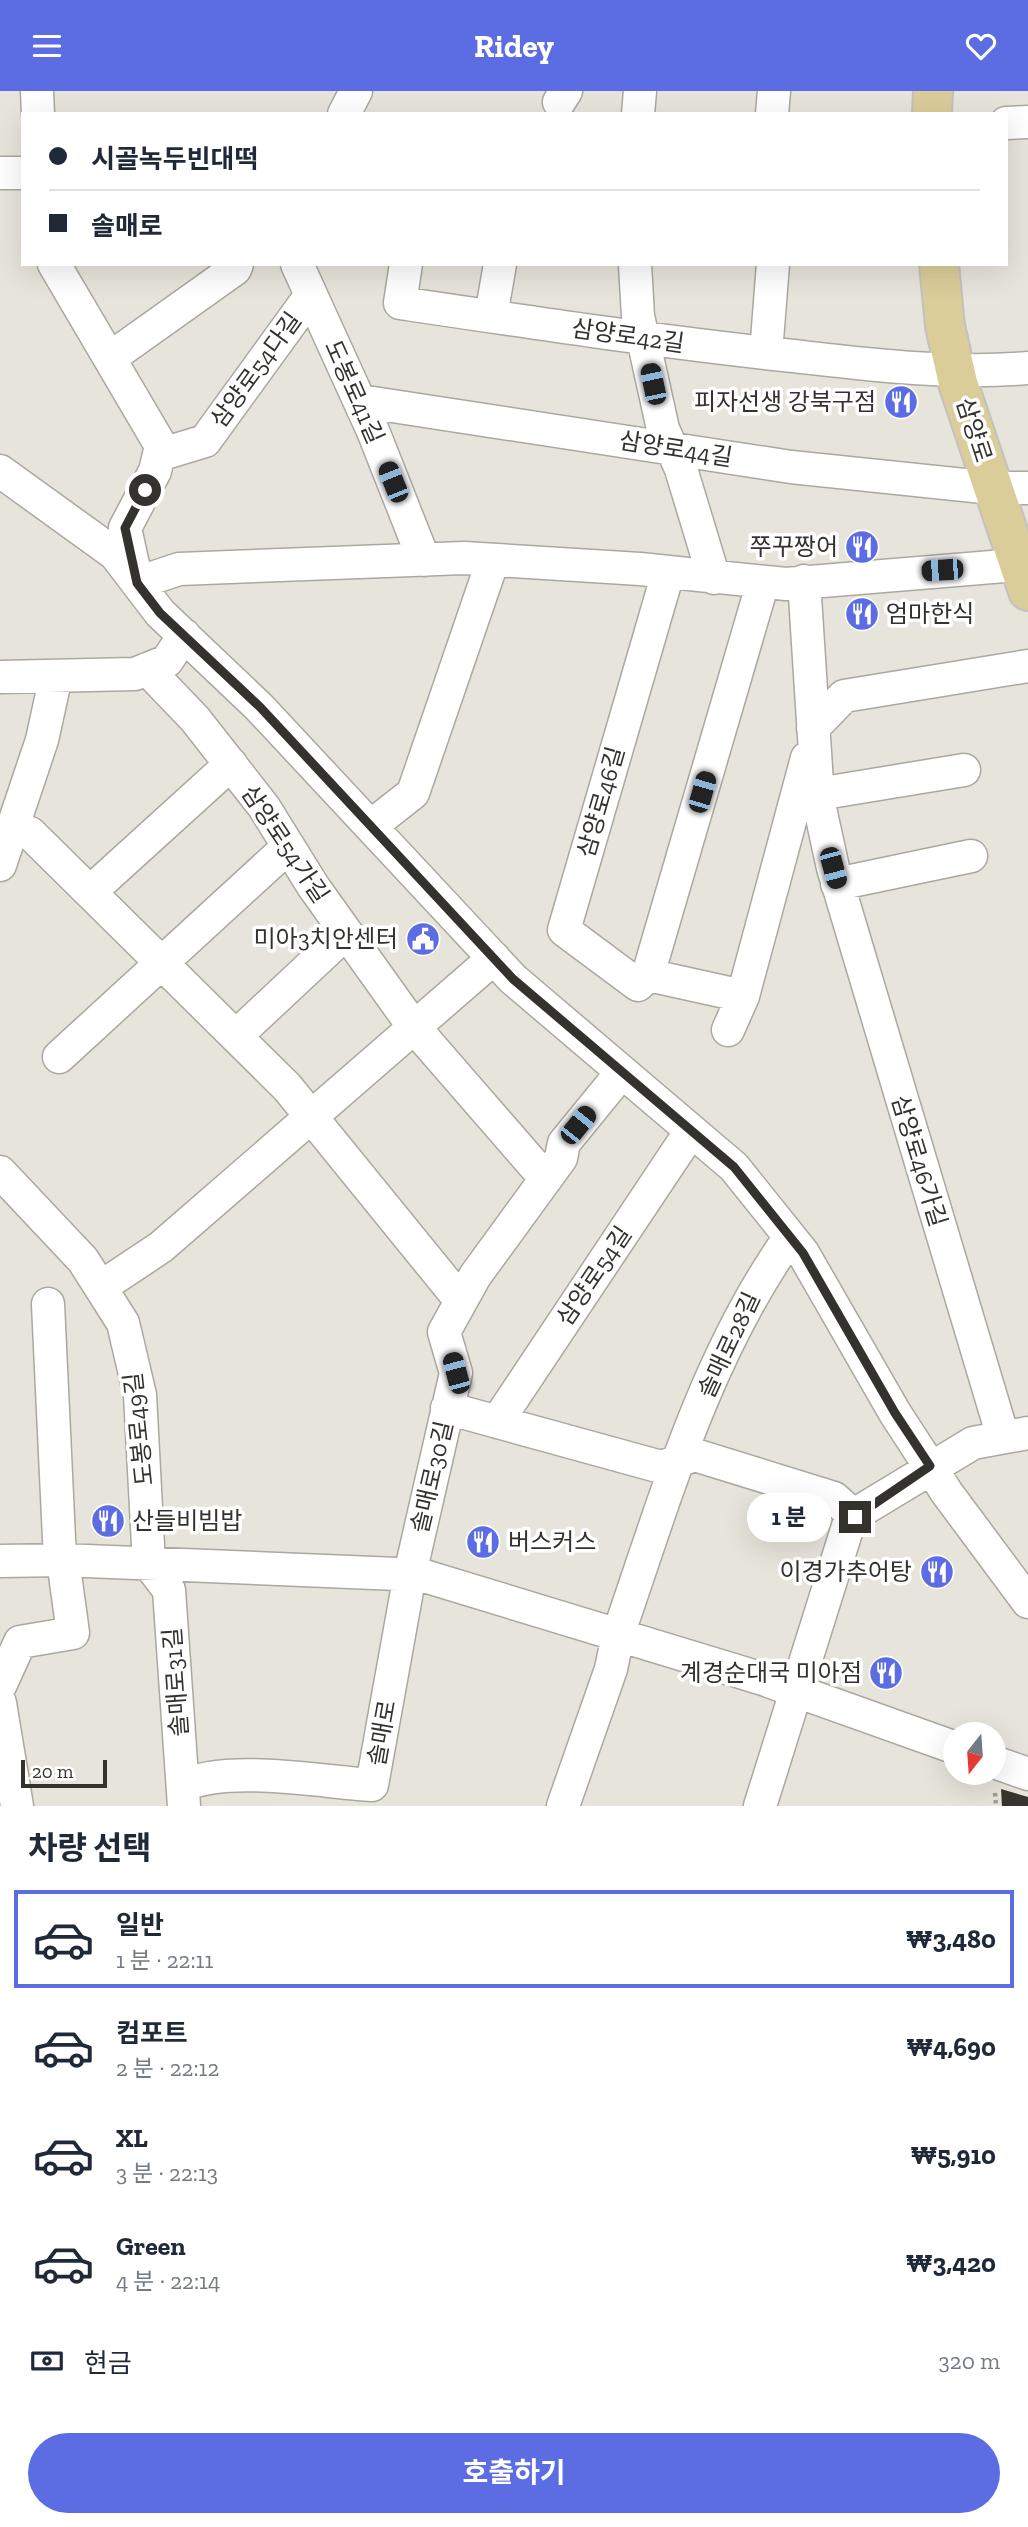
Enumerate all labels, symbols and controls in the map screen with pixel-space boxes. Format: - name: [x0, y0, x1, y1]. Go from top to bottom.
- icon: menu: [28, 27, 66, 65]
- text: Ridey: [474, 27, 554, 65]
- icon: heart: [962, 27, 1000, 65]
- text: 시골녹두빈대떡: [91, 143, 258, 175]
- text: 솔매로: [91, 210, 163, 242]
- street label: 삼양로54다길: [204, 306, 307, 433]
- street label: 삼양로42길: [570, 313, 686, 358]
- street label: 도봉로41길: [319, 335, 390, 448]
- car: [639, 361, 668, 407]
- restaurant icon: 피자선생 강북구점: [882, 383, 920, 421]
- place label: 피자선생 강북구점: [694, 387, 876, 416]
- street label: 삼양로: [950, 394, 999, 466]
- street label: 삼양로44길: [617, 425, 735, 472]
- car: [376, 459, 411, 505]
- route start: [129, 474, 161, 506]
- restaurant icon: 쭈꾸짱어: [843, 528, 881, 566]
- place label: 쭈꾸짱어: [750, 532, 838, 561]
- car: [921, 558, 964, 582]
- restaurant icon: 엄마한식: [843, 595, 881, 633]
- place label: 엄마한식: [886, 599, 974, 628]
- street label: 삼양로46길: [571, 743, 630, 861]
- car: [687, 769, 718, 815]
- street label: 삼양로54가길: [235, 779, 335, 908]
- car: [818, 845, 849, 891]
- public building icon: 미아3치안센터: [404, 920, 442, 958]
- place label: 미아3치안센터: [254, 924, 398, 953]
- street label: 삼양로46가길: [886, 1092, 953, 1230]
- car: [557, 1102, 600, 1148]
- street label: 삼양로54길: [550, 1221, 637, 1331]
- street label: 솔매로28길: [691, 1287, 766, 1402]
- car: [441, 1350, 472, 1396]
- street label: 도봉로49길: [118, 1371, 159, 1487]
- street label: 솔매로30길: [405, 1418, 458, 1536]
- callout: 1 분: [746, 1493, 830, 1541]
- route end: [839, 1501, 871, 1533]
- restaurant icon: 산들비빔밥: [89, 1502, 127, 1540]
- text: 1 분: [772, 1503, 806, 1531]
- place label: 산들비빔밥: [132, 1506, 242, 1535]
- restaurant icon: 버스커스: [464, 1523, 502, 1561]
- place label: 버스커스: [508, 1527, 596, 1556]
- restaurant icon: 이경가추어탕: [918, 1553, 956, 1591]
- place label: 이경가추어탕: [780, 1557, 912, 1586]
- street label: 솔매로31길: [157, 1627, 194, 1738]
- restaurant icon: 계경순대국 미아점: [867, 1654, 905, 1692]
- place label: 계경순대국 미아점: [680, 1658, 862, 1687]
- street label: 솔매로: [361, 1698, 402, 1768]
- north arrow: [943, 1722, 1006, 1785]
- map controls: [943, 1722, 1006, 1785]
- scale bar: [21, 1757, 107, 1789]
- text: 20 m: [32, 1760, 73, 1783]
- text: 차량 선택: [28, 1829, 152, 1867]
- icon: car: [32, 1908, 95, 1971]
- text: 일반: [116, 1909, 164, 1941]
- text: ₩3,480: [906, 1923, 996, 1955]
- text: 1 분 · 22:11: [116, 1946, 213, 1974]
- icon: car: [32, 2016, 95, 2079]
- text: 컴포트: [116, 2017, 188, 2049]
- text: ₩4,690: [906, 2031, 996, 2063]
- text: 2 분 · 22:12: [116, 2054, 219, 2082]
- text: XL: [116, 2122, 148, 2154]
- icon: car: [32, 2124, 95, 2187]
- text: ₩5,910: [910, 2139, 996, 2171]
- text: 3 분 · 22:13: [116, 2159, 218, 2187]
- text: Green: [116, 2230, 186, 2262]
- icon: car: [32, 2232, 95, 2295]
- text: ₩3,420: [906, 2247, 996, 2279]
- text: 4 분 · 22:14: [116, 2267, 220, 2295]
- icon: cash: [28, 2342, 66, 2380]
- text: 현금: [84, 2347, 132, 2379]
- text: 320 m: [939, 2347, 1000, 2375]
- button: 호출하기: [28, 2433, 1000, 2513]

